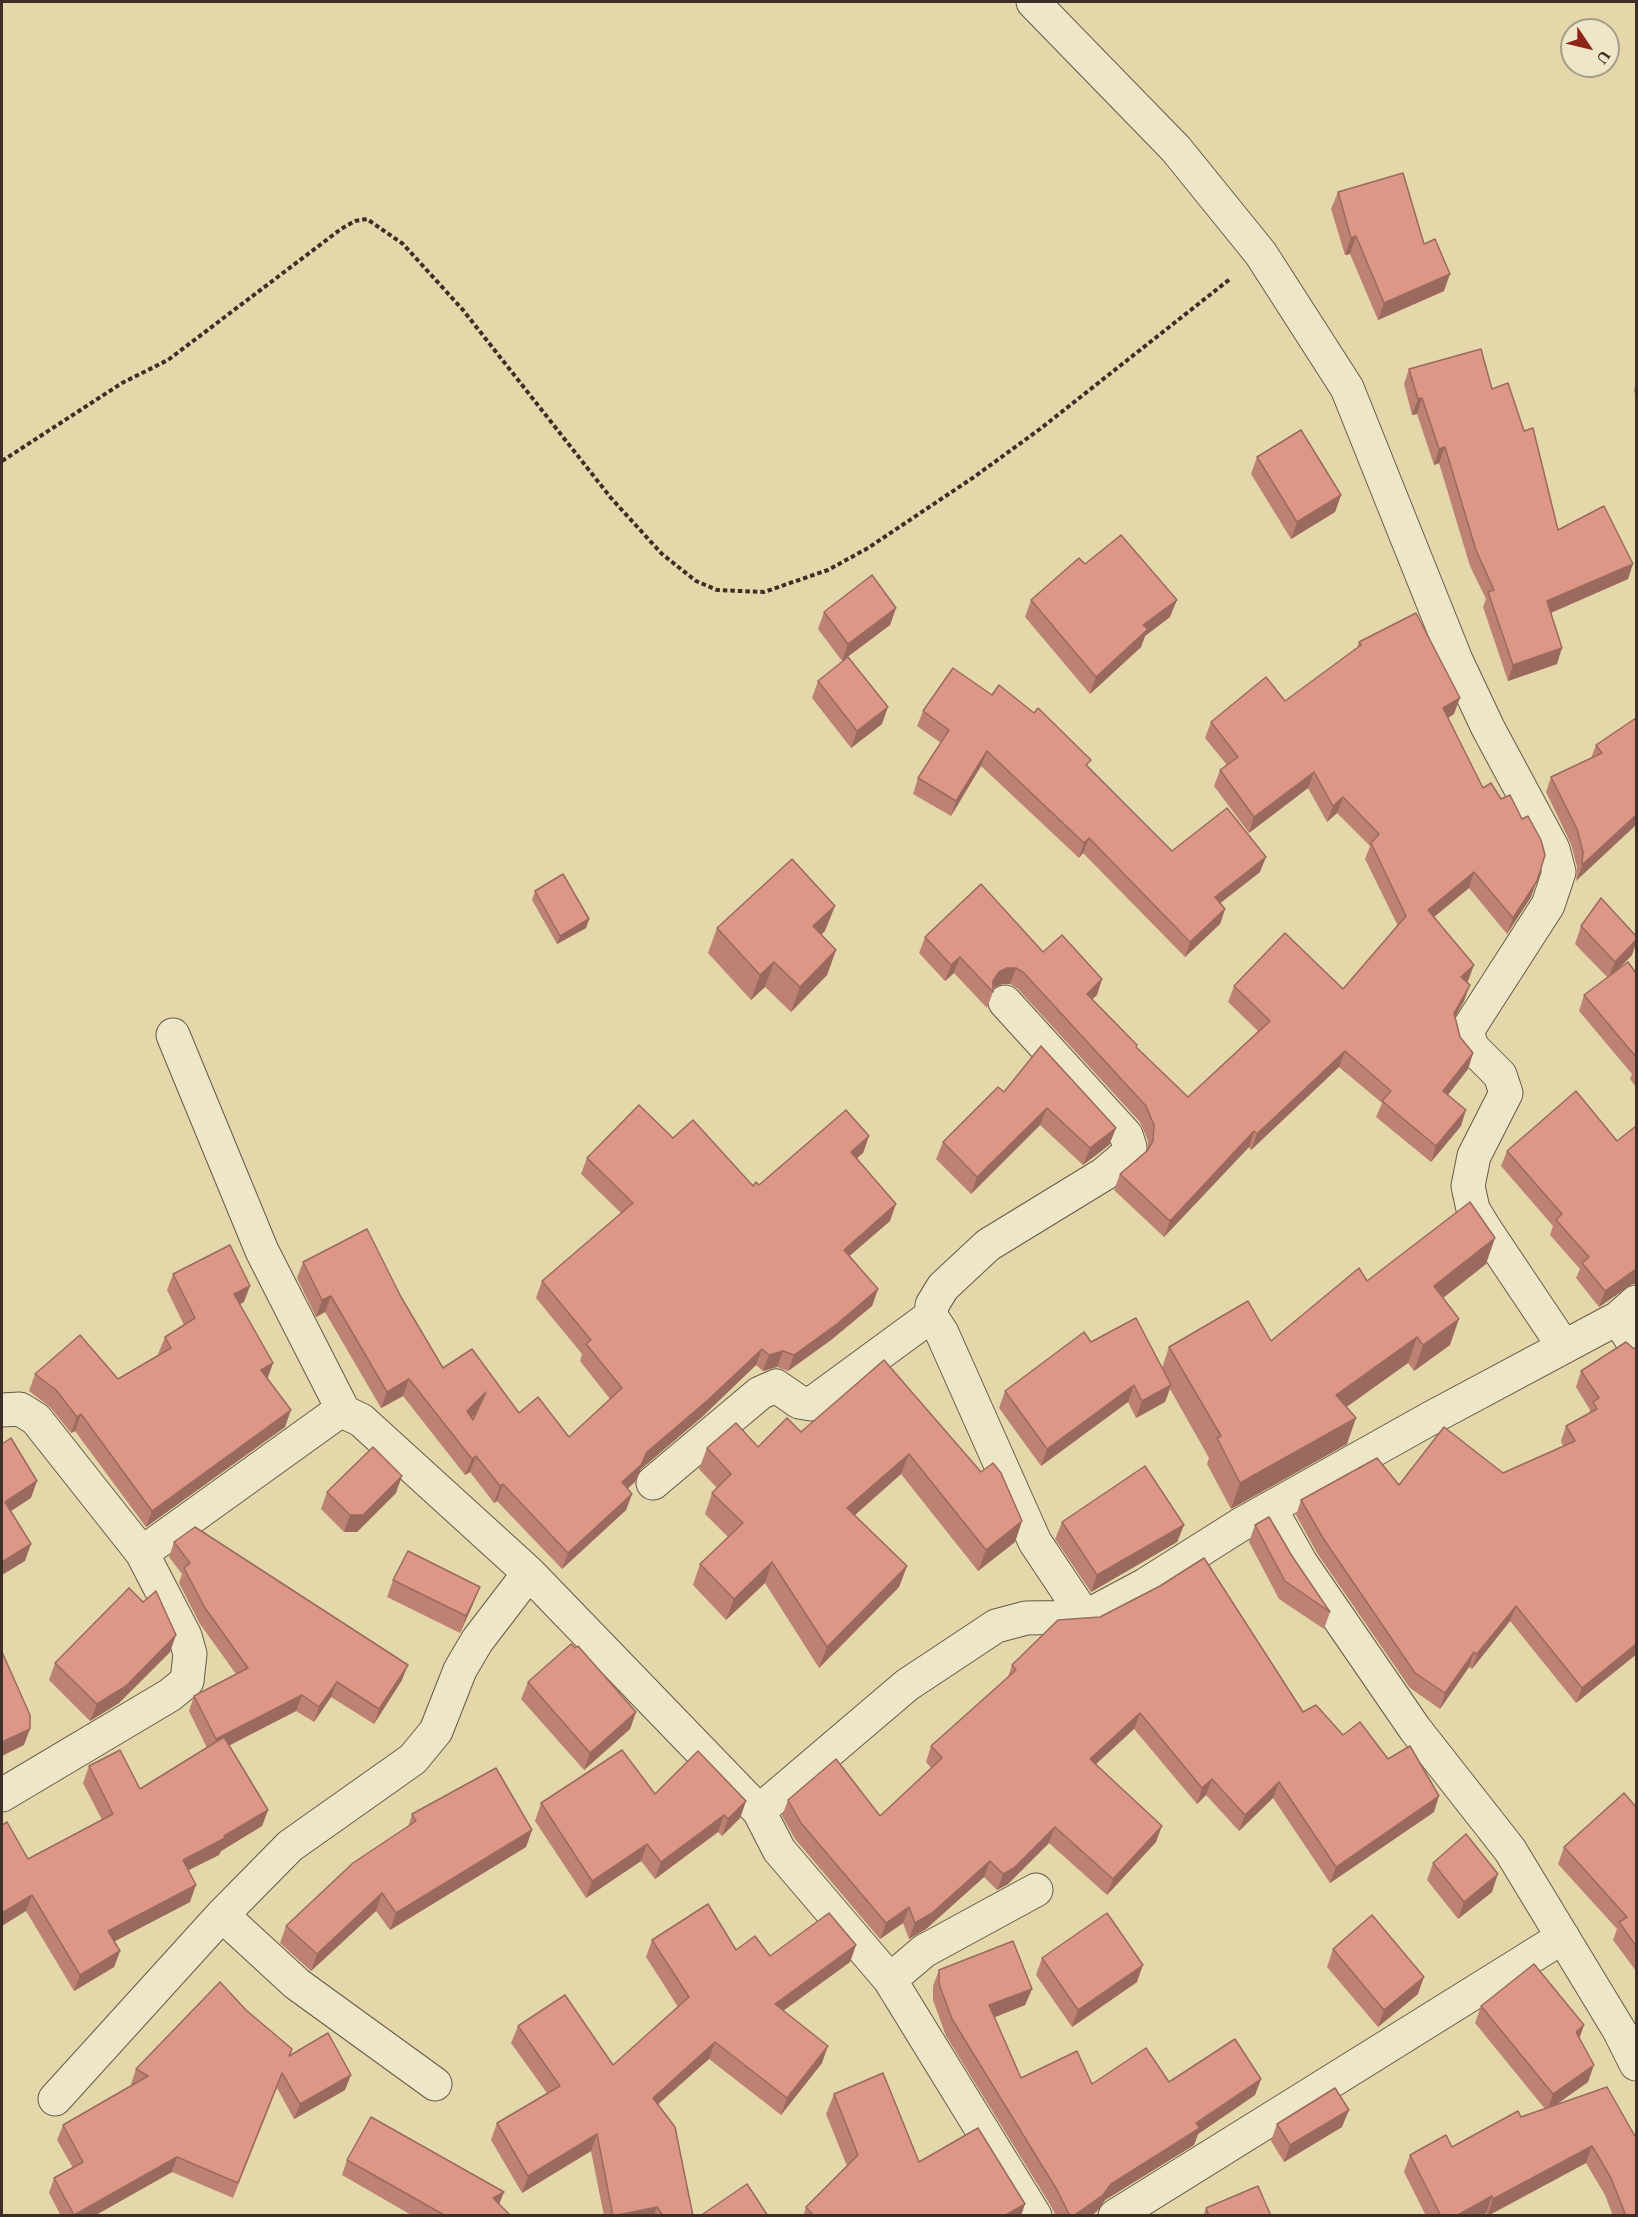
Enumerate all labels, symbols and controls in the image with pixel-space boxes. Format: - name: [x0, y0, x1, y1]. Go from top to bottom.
- north arrow: [1560, 18, 1620, 78]
- text: U: [1592, 47, 1616, 68]

